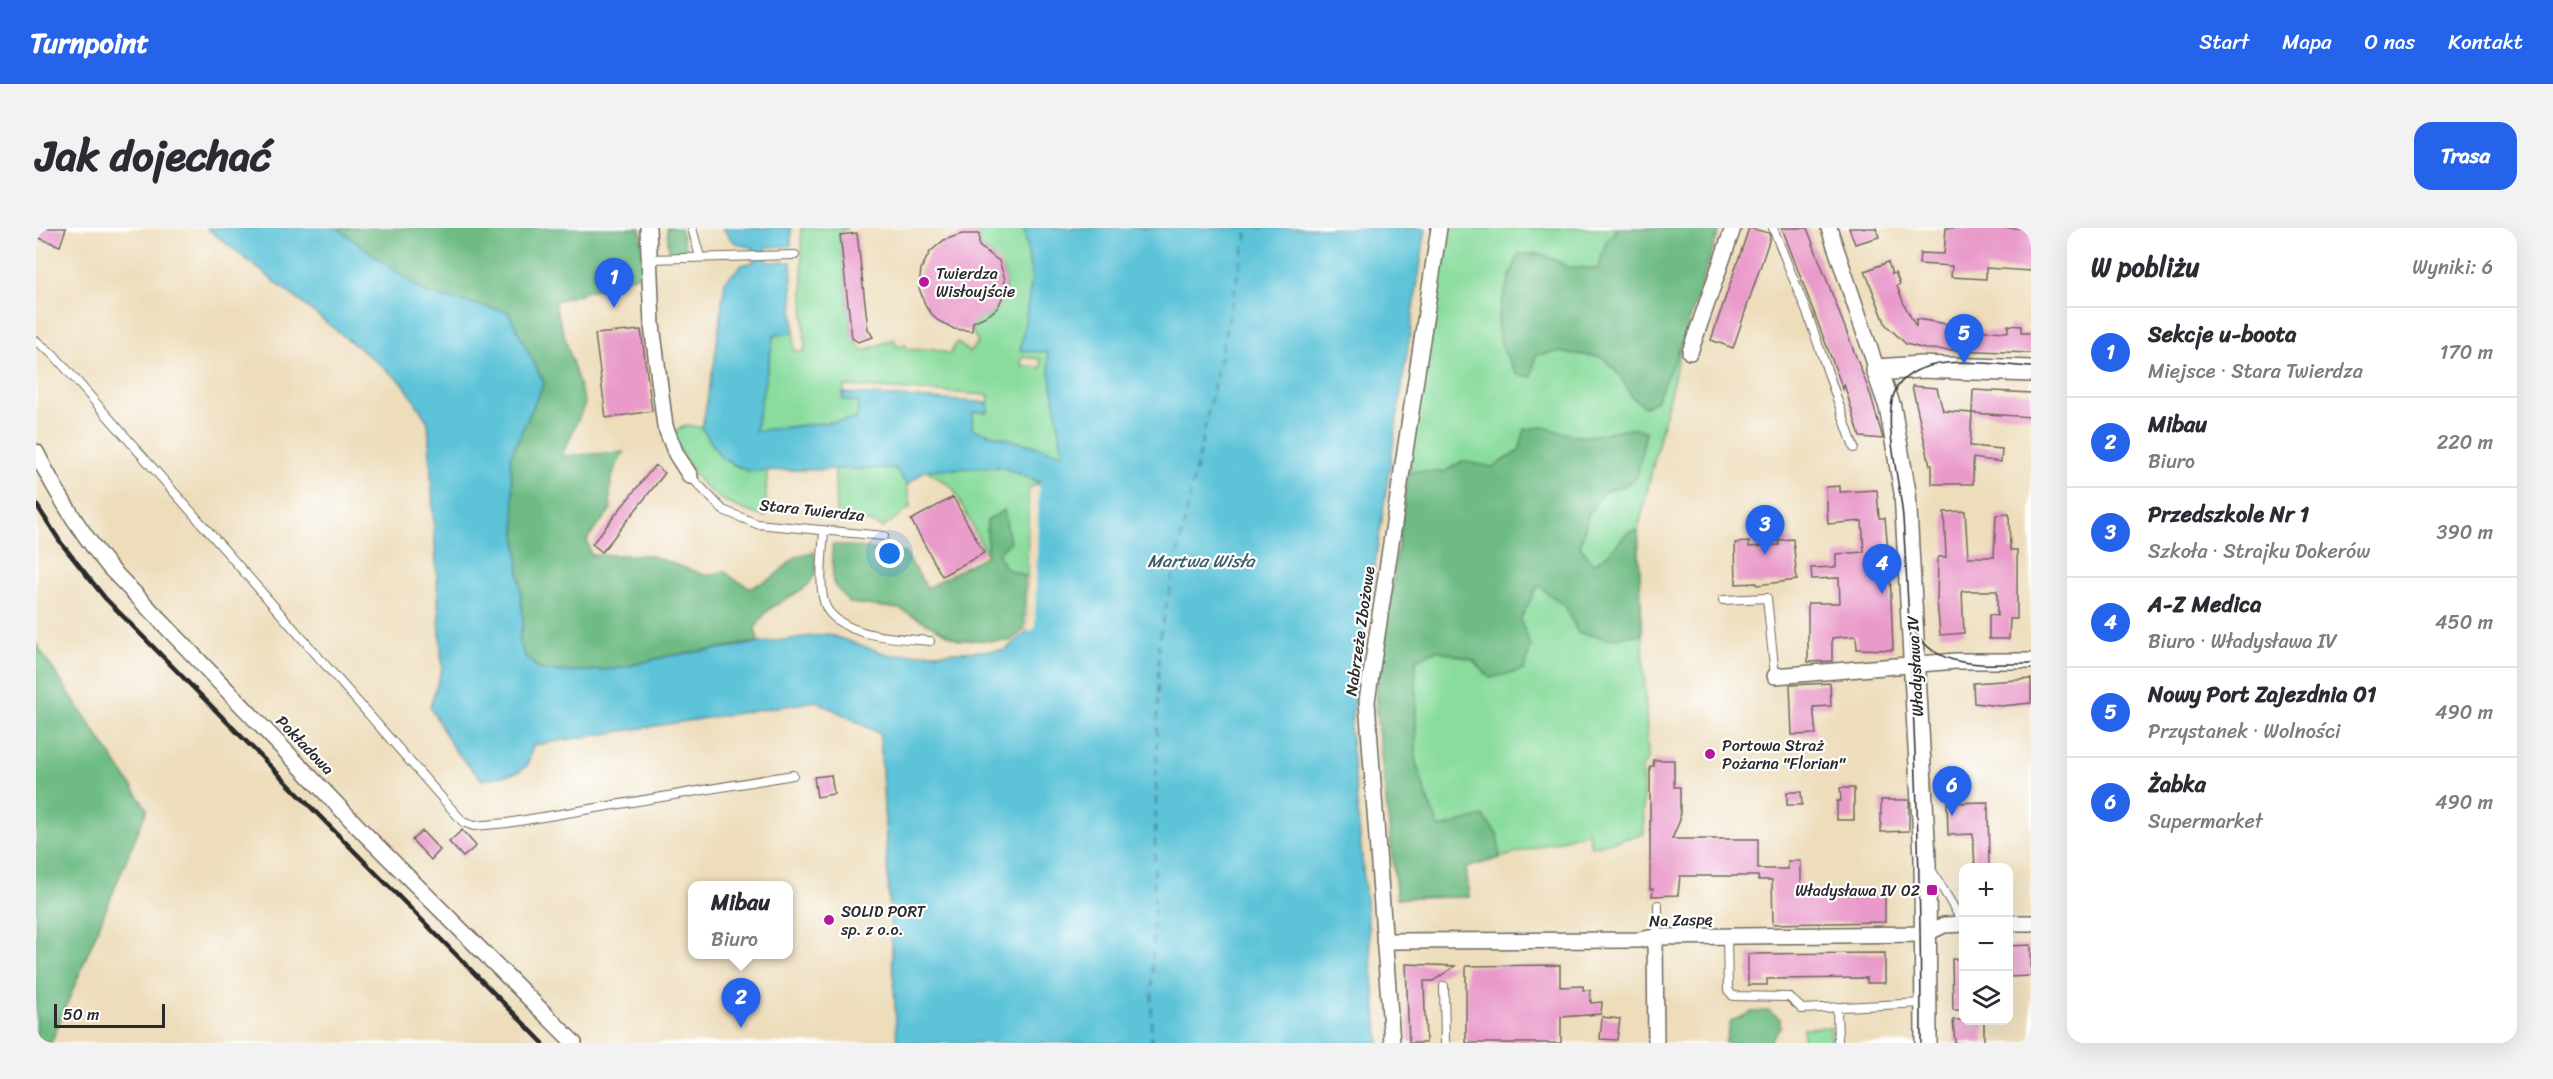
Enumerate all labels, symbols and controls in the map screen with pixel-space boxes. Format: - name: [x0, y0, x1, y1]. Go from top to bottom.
- text: Turnpoint: [30, 18, 149, 67]
- text: Start: [2199, 23, 2249, 61]
- text: Mapa: [2282, 23, 2332, 61]
- text: O nas: [2365, 23, 2415, 61]
- text: Kontakt: [2448, 23, 2523, 61]
- text: Jak dojechać: [36, 119, 271, 193]
- button: Trasa: [2414, 122, 2517, 190]
- text: W pobliżu: [2091, 244, 2200, 290]
- text: Wyniki: 6: [2412, 250, 2493, 285]
- pin: 1: [594, 259, 634, 308]
- place label: Twierdza Wisłoujście: [936, 259, 1015, 306]
- marker: Twierdza Wisłoujście: [917, 275, 931, 289]
- pin: 5: [1944, 314, 1984, 364]
- text: Sekcje u-boota: [2148, 315, 2296, 354]
- text: 1: [2106, 335, 2115, 370]
- text: 170 m: [2440, 335, 2493, 370]
- text: Miejsce · Stara Twierdza: [2148, 354, 2363, 389]
- text: Mibau: [2148, 405, 2207, 444]
- text: 2: [2105, 425, 2116, 460]
- text: 220 m: [2437, 425, 2493, 460]
- text: Biuro: [2148, 444, 2195, 479]
- street label: Stara Twierdza: [758, 490, 867, 530]
- text: Przedszkole Nr 1: [2148, 495, 2309, 534]
- pin: 3: [1746, 506, 1784, 555]
- text: 3: [2105, 515, 2116, 550]
- text: 390 m: [2437, 515, 2493, 550]
- text: Szkoła · Strajku Dokerów: [2148, 534, 2370, 569]
- your location: [875, 539, 904, 568]
- pin: 4: [1862, 544, 1902, 594]
- water label: Martwa Wisła: [1147, 545, 1257, 577]
- street label: Nabrzeże Zbożowe: [1337, 564, 1383, 698]
- text: A-Z Medica: [2148, 585, 2261, 624]
- text: 4: [2104, 605, 2117, 640]
- text: 450 m: [2435, 605, 2493, 640]
- street label: Władysława IV: [1898, 614, 1932, 717]
- text: Biuro · Władysława IV: [2148, 624, 2337, 659]
- text: Nowy Port Zajezdnia 01: [2148, 675, 2376, 714]
- text: 5: [2104, 695, 2117, 730]
- text: 490 m: [2435, 695, 2493, 730]
- street label: Pokładowa: [269, 708, 341, 782]
- text: Przystanek · Wolności: [2148, 714, 2341, 749]
- place label: Portowa Straż Pożarna "Florian": [1722, 731, 1846, 778]
- marker: Portowa Straż Pożarna "Florian": [1703, 747, 1717, 761]
- text: Żabka: [2148, 765, 2206, 804]
- pin: 6: [1932, 766, 1972, 816]
- text: 6: [2105, 785, 2116, 820]
- text: 490 m: [2435, 785, 2493, 820]
- text: Supermarket: [2148, 804, 2263, 839]
- map controls: [1959, 863, 2013, 1025]
- button: +: [1959, 863, 2013, 917]
- place label: Władysława IV 02: [1795, 876, 1920, 905]
- popup: [688, 881, 793, 959]
- text: Mibau: [711, 883, 770, 922]
- marker: Władysława IV 02: [1925, 883, 1939, 897]
- place label: SOLID PORT sp. z o.o.: [840, 897, 926, 944]
- street label: Na Zaspę: [1649, 904, 1713, 936]
- marker: SOLID PORT sp. z o.o.: [822, 913, 836, 927]
- button: −: [1959, 917, 2013, 971]
- text: Biuro: [711, 922, 758, 957]
- button: layers: [1959, 971, 2013, 1025]
- pin: 2: [722, 978, 760, 1028]
- text: 50 m: [63, 1000, 99, 1029]
- scale bar: [54, 1001, 165, 1028]

